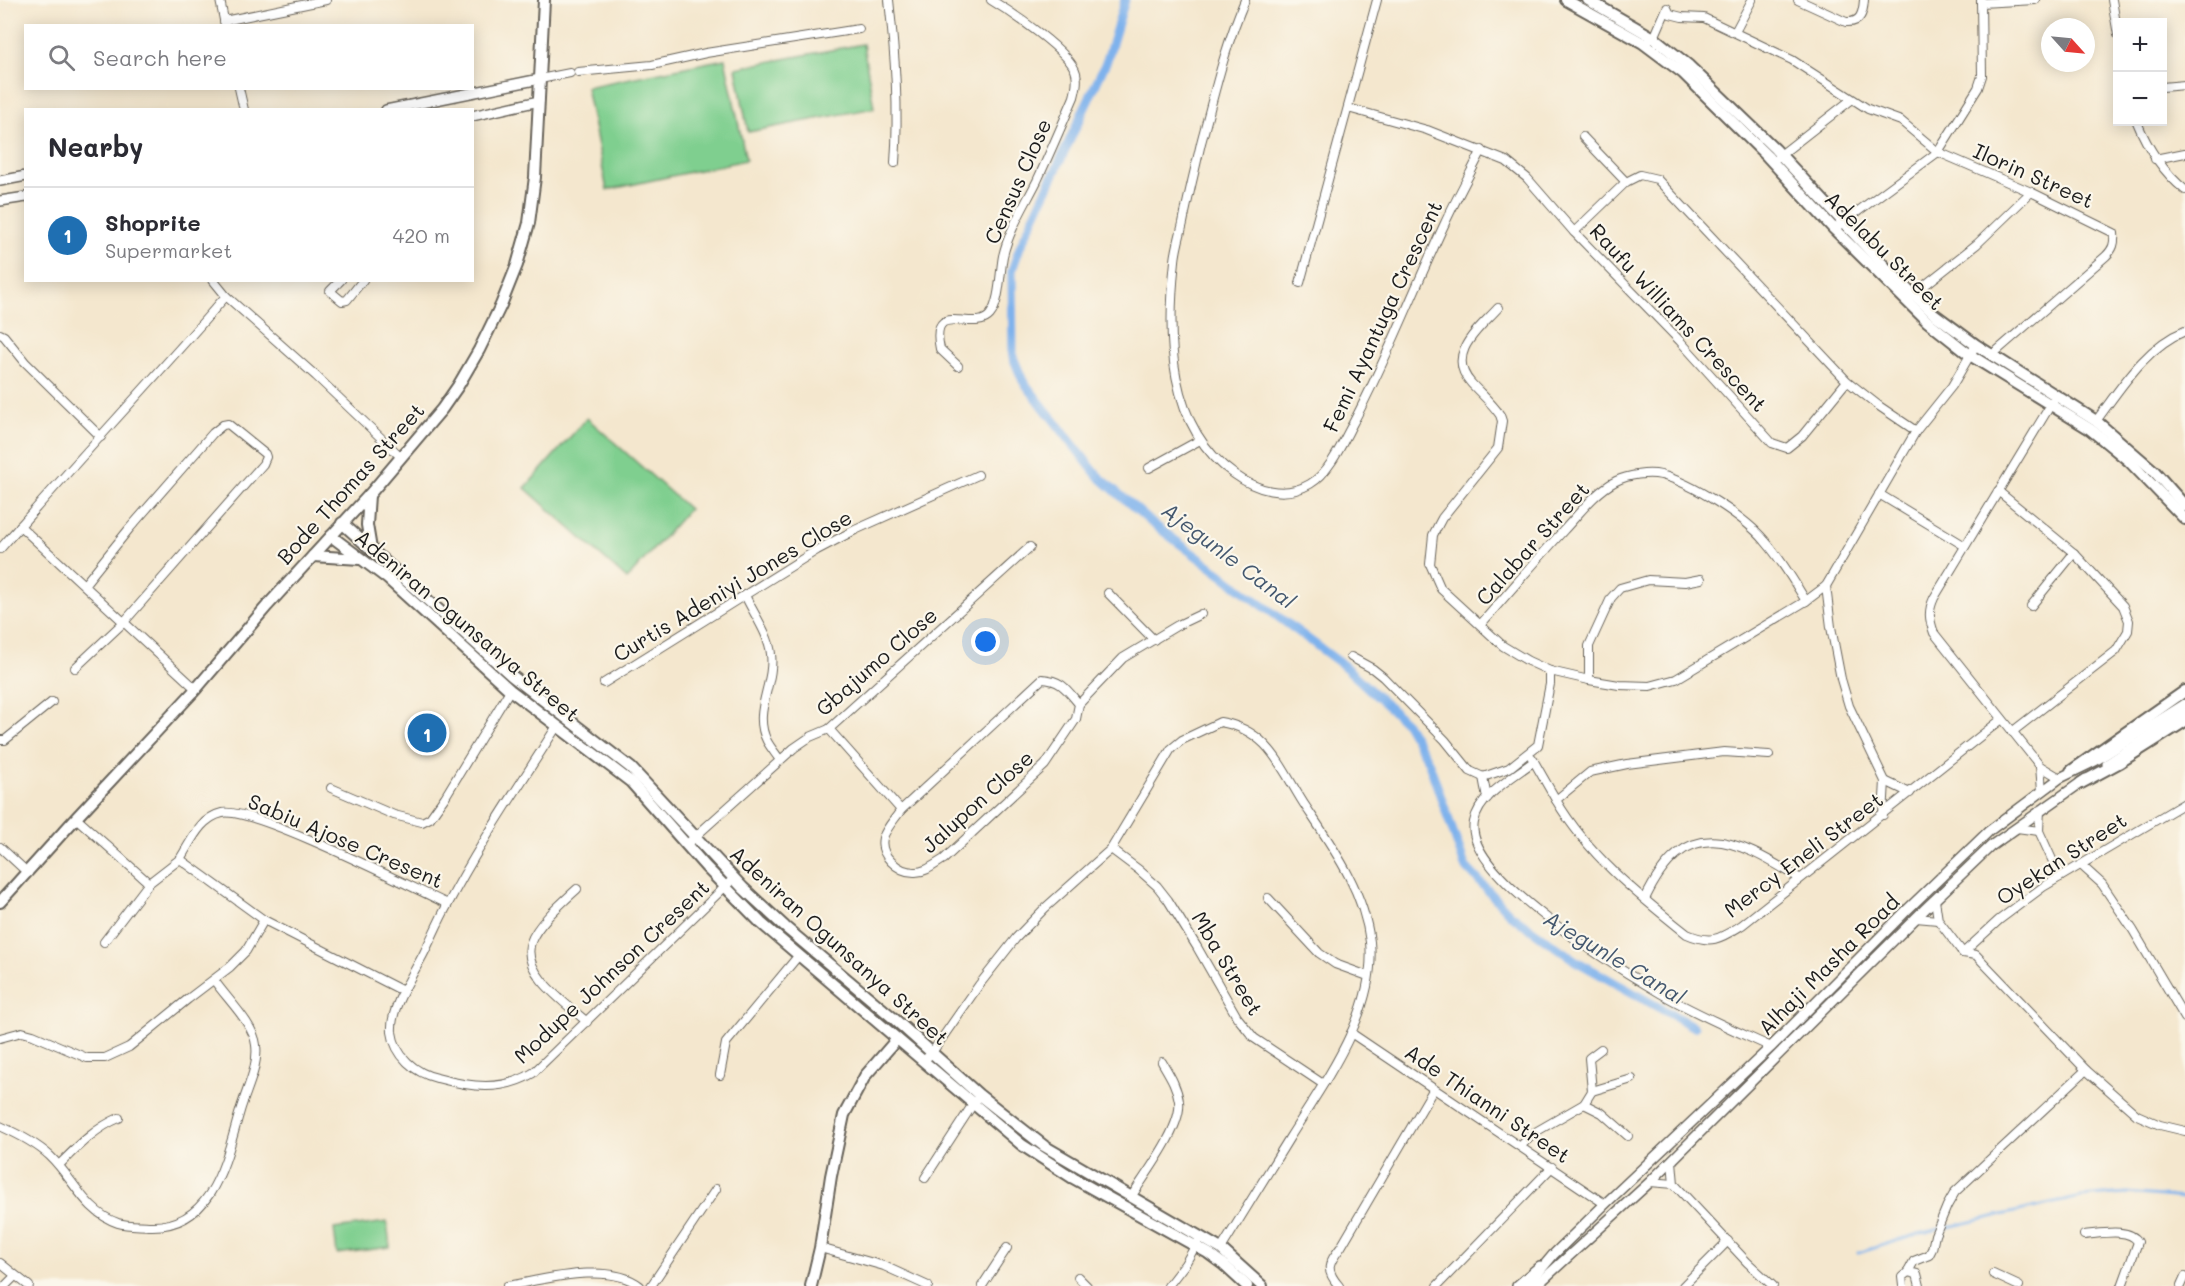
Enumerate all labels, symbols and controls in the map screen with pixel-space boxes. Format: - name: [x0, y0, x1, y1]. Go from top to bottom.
- north arrow: [2041, 18, 2095, 72]
- map controls: [2113, 18, 2167, 126]
- button: +: [2113, 18, 2167, 72]
- search box: [24, 24, 474, 90]
- icon: search: [45, 41, 78, 74]
- text: Search here: [93, 43, 227, 72]
- button: −: [2113, 72, 2167, 126]
- street label: Census Close: [977, 114, 1057, 248]
- text: Nearby: [48, 130, 143, 164]
- street label: Ilorin Street: [1970, 136, 2098, 214]
- street label: Adelabu Street: [1820, 185, 1950, 315]
- street label: Femi Ayantuga Crescent: [1316, 196, 1448, 436]
- text: Shoprite: [105, 208, 201, 237]
- street label: Raufu Williams Crescent: [1585, 217, 1773, 417]
- text: 1: [63, 222, 72, 248]
- text: 420 m: [392, 222, 450, 248]
- text: Supermarket: [105, 237, 232, 263]
- street label: Bode Thomas Street: [270, 397, 430, 569]
- street label: Calabar Street: [1469, 476, 1595, 610]
- water label: Ajegunle Canal: [1156, 495, 1302, 615]
- street label: Curtis Adeniyi Jones Close: [608, 503, 856, 667]
- street label: Adeniran Ogunsanya Street: [350, 523, 586, 727]
- street label: Gbajumo Close: [810, 601, 942, 721]
- your location: [971, 627, 1000, 656]
- pin: 1: [408, 710, 446, 756]
- street label: Jalupon Close: [916, 744, 1038, 858]
- street label: Mercy Eneli Street: [1718, 785, 1888, 923]
- street label: Sabiu Ajose Cresent: [244, 787, 448, 893]
- street label: Oyekan Street: [1991, 806, 2131, 910]
- street label: Adeniran Ogunsanya Street: [725, 839, 955, 1051]
- street label: Modupe Johnson Cresent: [508, 873, 714, 1069]
- street label: Alhaji Masha Road: [1752, 888, 1904, 1040]
- water label: Ajegunle Canal: [1539, 903, 1692, 1011]
- street label: Mba Street: [1186, 906, 1270, 1020]
- street label: Ade Thianni Street: [1400, 1038, 1576, 1168]

